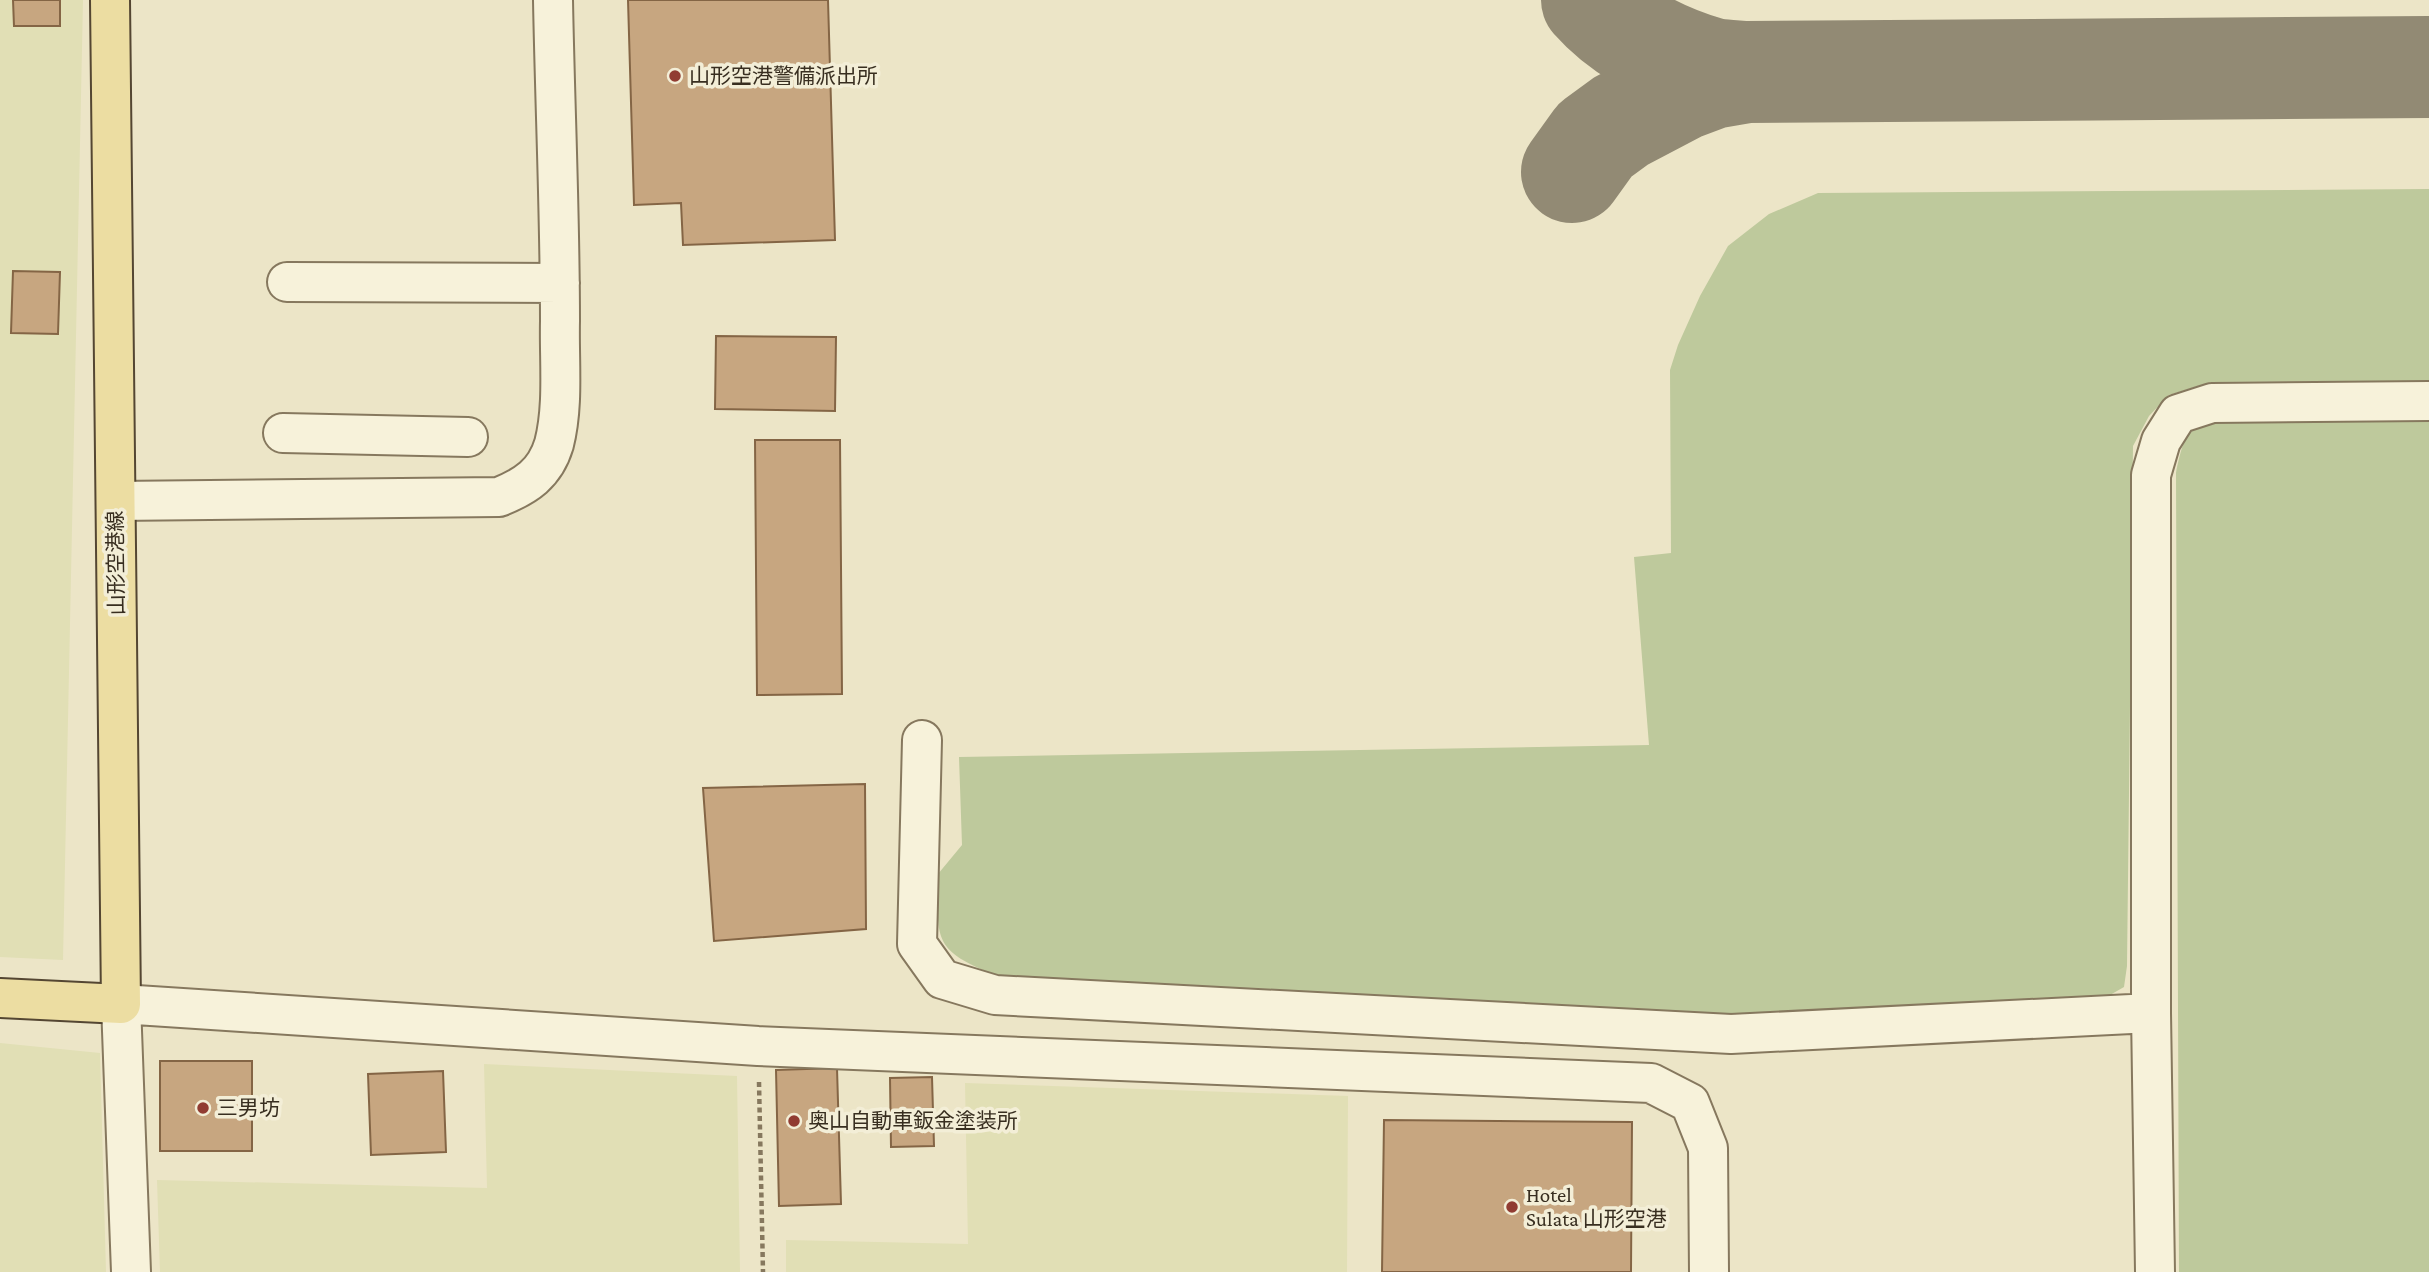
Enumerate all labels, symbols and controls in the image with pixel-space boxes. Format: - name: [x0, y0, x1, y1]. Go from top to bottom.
- place label: 山形空港警備派出所: [689, 64, 878, 88]
- marker: 山形空港警備派出所: [667, 68, 683, 84]
- street label: 山形空港線: [103, 510, 129, 616]
- place label: 三男坊: [217, 1096, 280, 1120]
- marker: 三男坊: [195, 1100, 211, 1116]
- place label: 奥山自動車鈑金塗装所: [808, 1109, 1018, 1133]
- marker: 奥山自動車鈑金塗装所: [786, 1113, 802, 1129]
- place label: Hotel Sulata 山形空港: [1526, 1183, 1667, 1231]
- marker: Hotel Sulata 山形空港: [1504, 1199, 1520, 1215]

